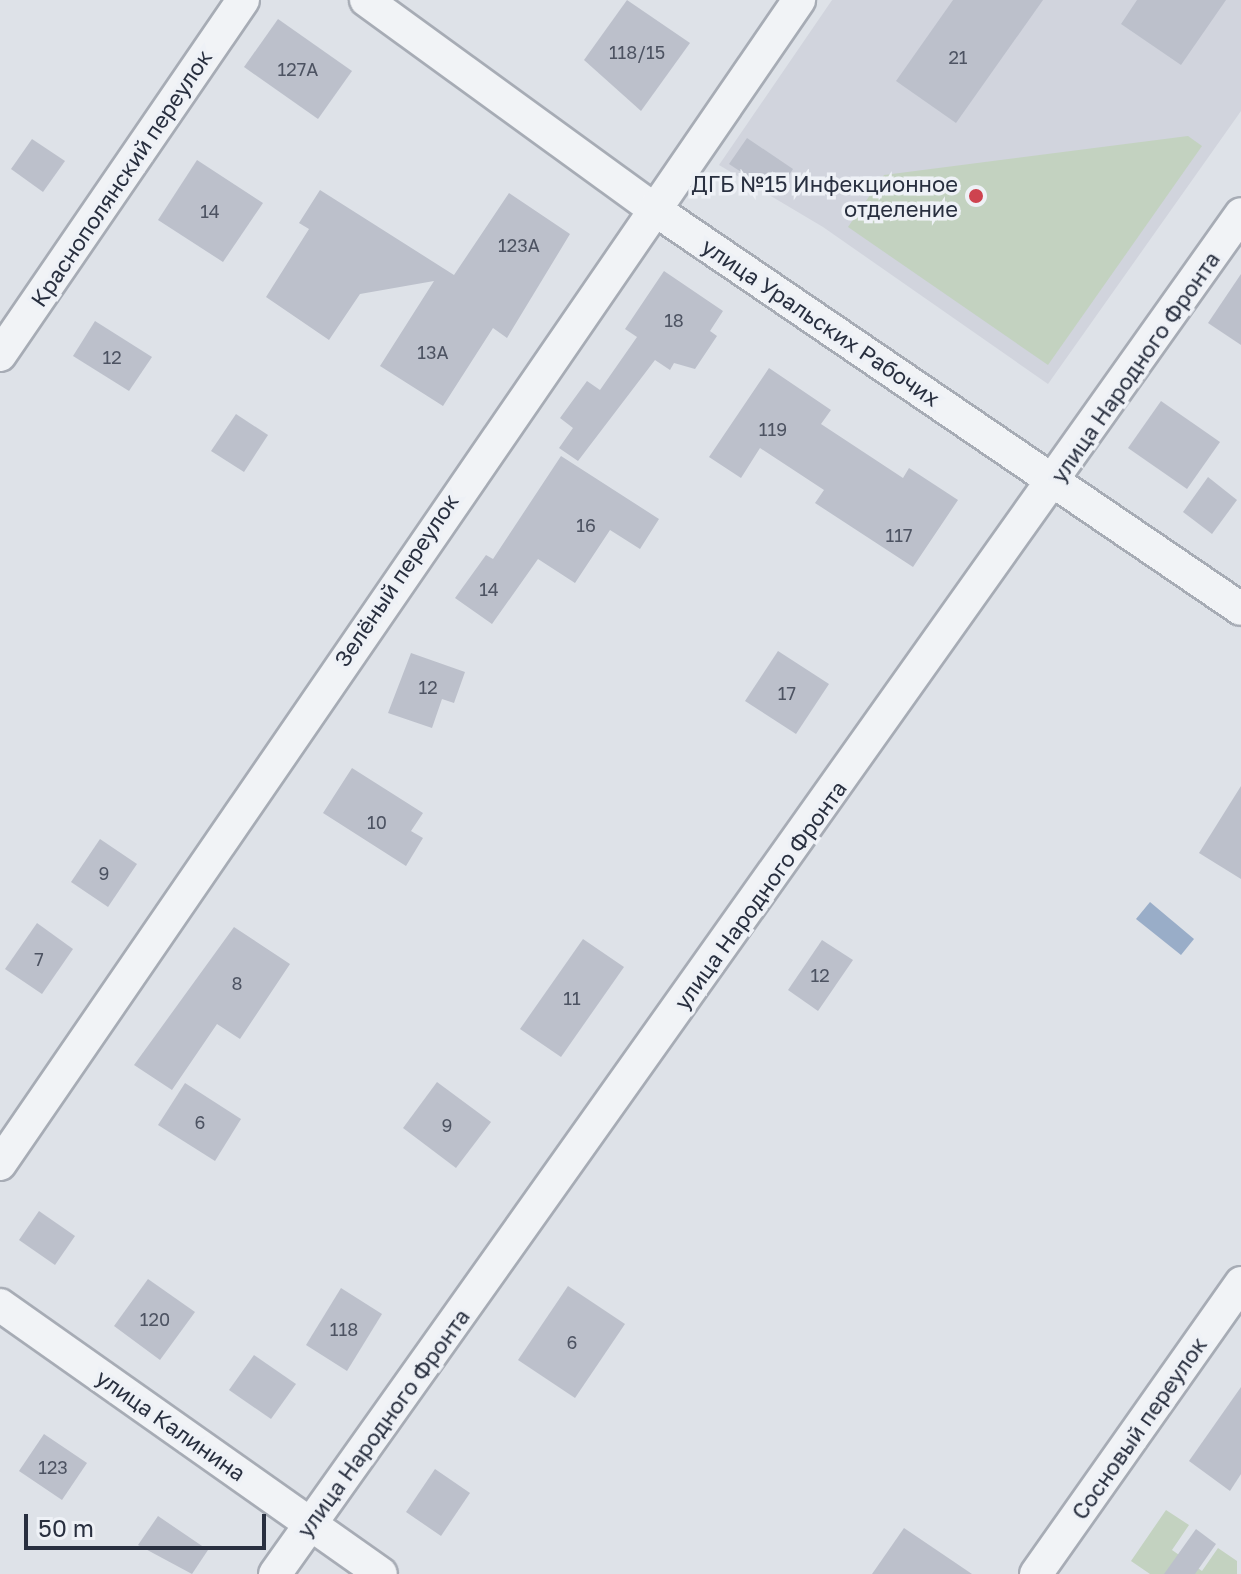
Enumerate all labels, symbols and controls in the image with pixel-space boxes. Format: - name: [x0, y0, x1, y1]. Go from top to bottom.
- house number: 118/15: [609, 41, 665, 63]
- street label: Краснополянский переулок: [25, 44, 217, 312]
- house number: 21: [948, 46, 968, 68]
- house number: 127А: [278, 58, 318, 80]
- place label: ДГБ №15 Инфекционное отделение: [692, 170, 958, 222]
- marker: ДГБ №15 Инфекционное отделение: [965, 185, 987, 207]
- house number: 14: [200, 200, 220, 222]
- street label: улица Уральских Рабочих: [697, 233, 945, 411]
- house number: 123А: [498, 234, 540, 256]
- street label: улица Народного Фронта: [1045, 246, 1225, 488]
- house number: 18: [664, 309, 684, 331]
- house number: 13А: [417, 341, 449, 363]
- house number: 12: [102, 346, 122, 368]
- house number: 119: [759, 418, 787, 440]
- street label: Зелёный переулок: [328, 488, 464, 672]
- house number: 16: [576, 514, 596, 536]
- house number: 117: [886, 524, 912, 546]
- house number: 14: [479, 578, 499, 600]
- house number: 12: [418, 676, 438, 698]
- house number: 17: [778, 682, 796, 704]
- street label: улица Народного Фронта: [668, 776, 852, 1014]
- house number: 10: [367, 811, 387, 833]
- house number: 9: [99, 862, 109, 884]
- house number: 7: [34, 948, 44, 970]
- house number: 12: [810, 964, 830, 986]
- house number: 8: [232, 972, 242, 994]
- house number: 11: [563, 987, 581, 1009]
- house number: 6: [195, 1111, 205, 1133]
- house number: 9: [442, 1114, 452, 1136]
- street label: улица Народного Фронта: [291, 1304, 475, 1542]
- house number: 120: [140, 1308, 170, 1330]
- house number: 118: [330, 1318, 358, 1340]
- house number: 6: [567, 1331, 577, 1353]
- street label: Сосновый переулок: [1066, 1332, 1212, 1524]
- street label: улица Калинина: [91, 1364, 251, 1486]
- house number: 123: [38, 1456, 68, 1478]
- scale bar: [28, 1498, 270, 1548]
- text: 50 m: [38, 1513, 94, 1542]

